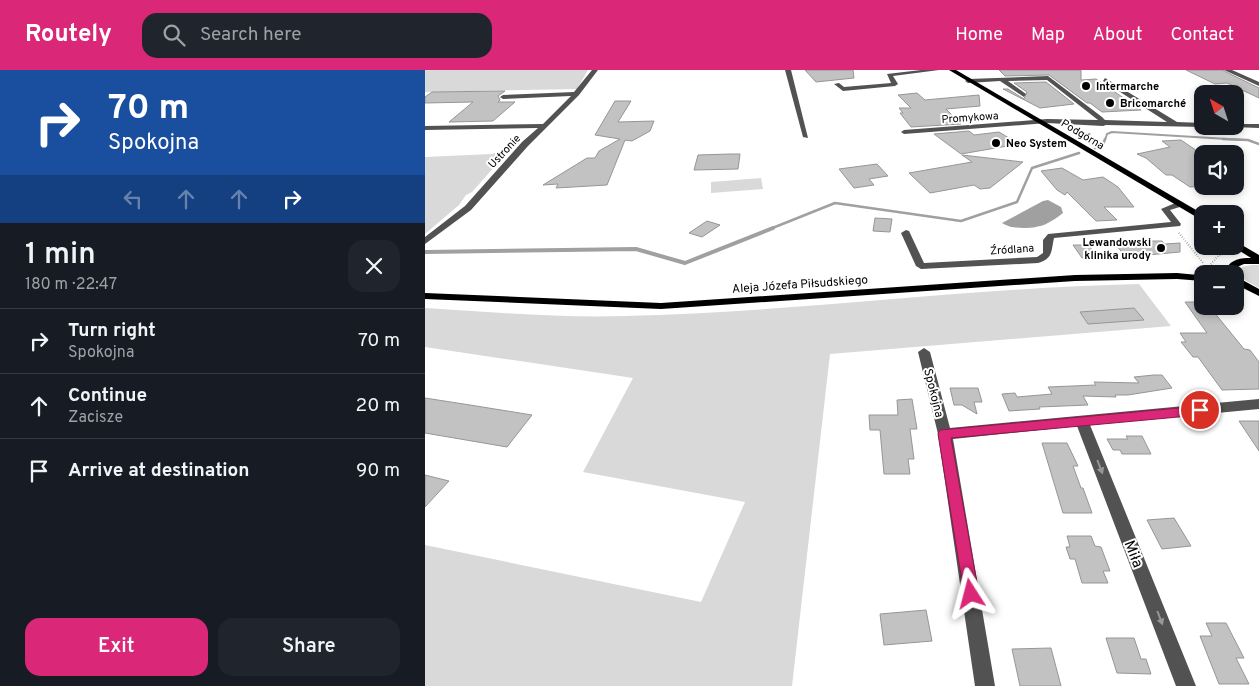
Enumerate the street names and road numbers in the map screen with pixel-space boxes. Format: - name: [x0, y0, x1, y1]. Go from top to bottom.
- street label: Promykowa: [941, 109, 999, 127]
- street label: Podgórna: [1058, 116, 1107, 153]
- street label: Ustronie: [486, 132, 524, 172]
- street label: Źródlana: [989, 240, 1035, 259]
- street label: Aleja Józefa Piłsudskiego: [732, 272, 869, 298]
- street label: Spokojna: [919, 367, 947, 419]
- street label: Miła: [1119, 538, 1146, 571]

